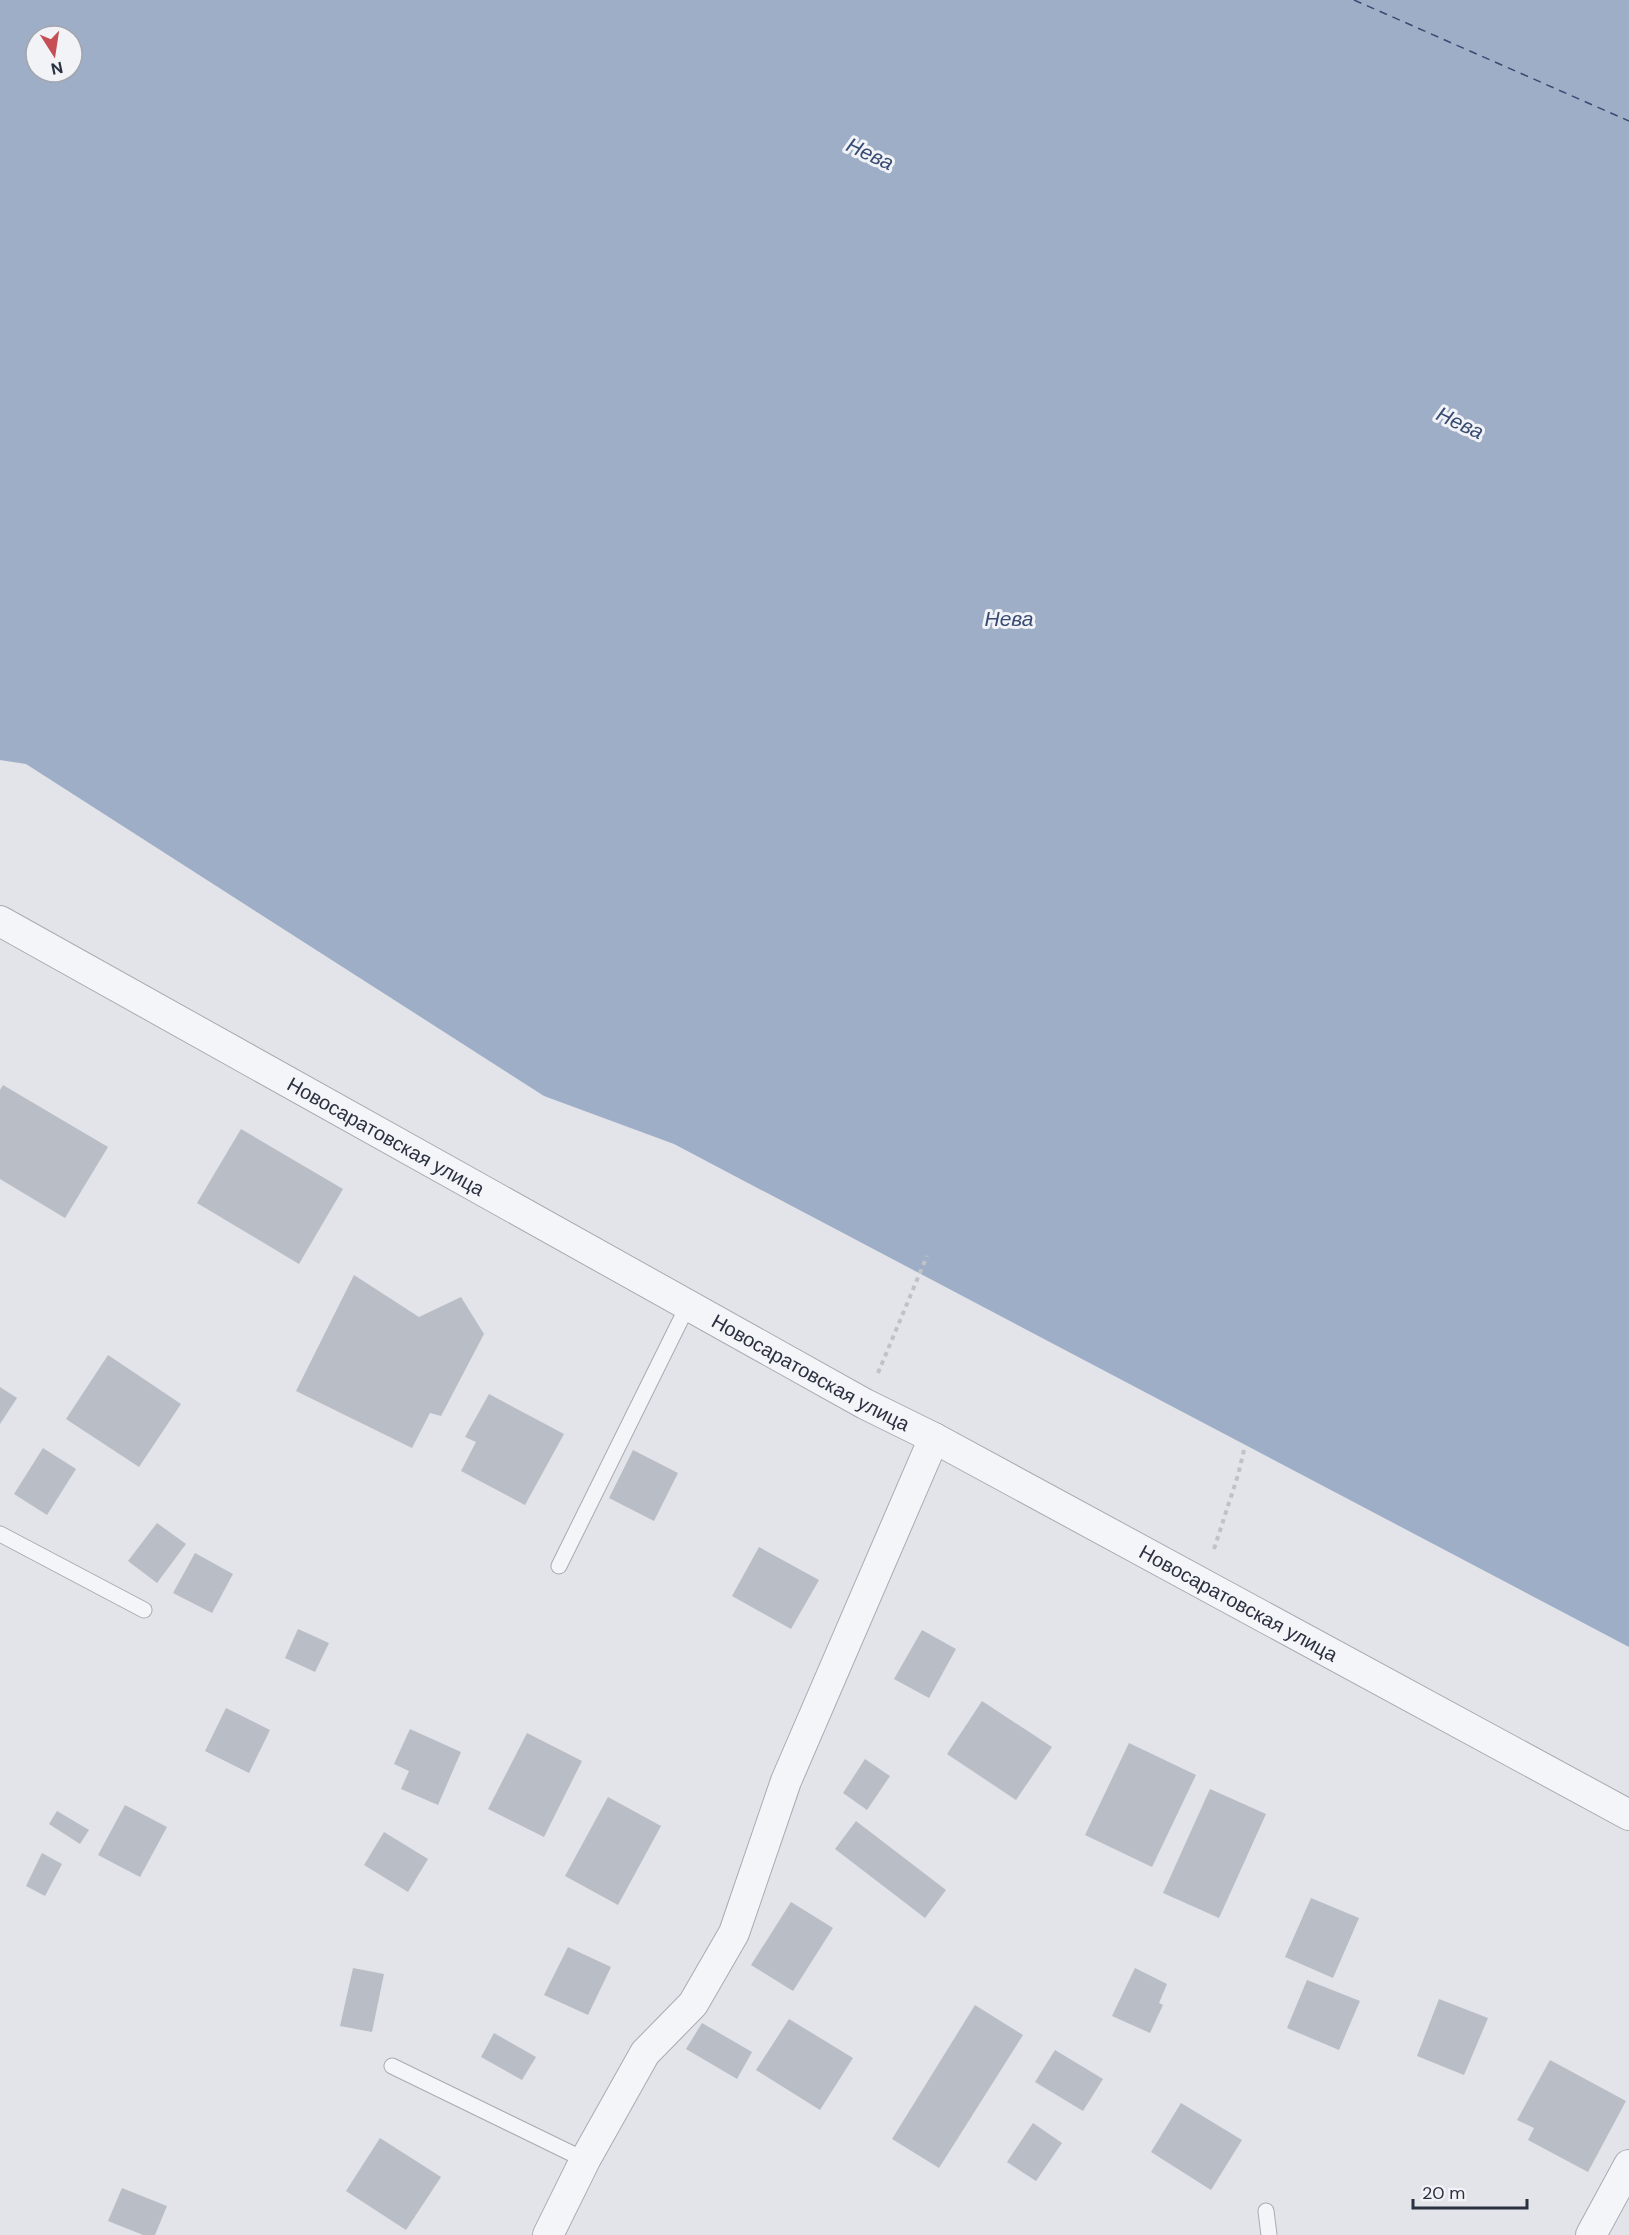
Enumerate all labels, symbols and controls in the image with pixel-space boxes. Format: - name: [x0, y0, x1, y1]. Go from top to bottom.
- north arrow: [24, 24, 84, 84]
- text: N: [49, 57, 65, 80]
- water label: Нева: [842, 131, 898, 177]
- water label: Нева: [1432, 400, 1488, 446]
- water label: Нева: [984, 605, 1034, 633]
- street label: Новосаратовская улица: [283, 1071, 490, 1202]
- street label: Новосаратовская улица: [707, 1308, 915, 1437]
- street label: Новосаратовская улица: [1135, 1539, 1343, 1668]
- scale bar: [1413, 2172, 1527, 2210]
- text: 20 m: [1422, 2181, 1465, 2205]

